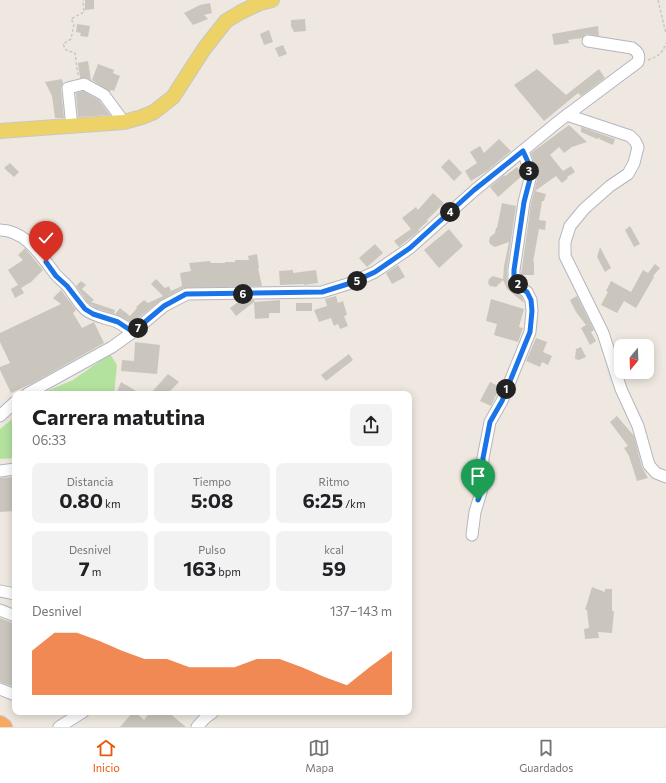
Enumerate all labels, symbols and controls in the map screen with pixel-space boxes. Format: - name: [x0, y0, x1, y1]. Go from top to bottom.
- pin: 3: [519, 161, 539, 181]
- text: 3: [526, 164, 532, 177]
- pin: 4: [440, 202, 460, 222]
- text: 4: [447, 205, 453, 218]
- pin: [29, 221, 63, 262]
- icon: check: [35, 227, 57, 249]
- pin: 5: [347, 271, 367, 291]
- text: 5: [354, 274, 360, 287]
- pin: 2: [508, 274, 528, 294]
- text: 2: [515, 277, 521, 290]
- pin: 6: [233, 284, 253, 304]
- text: 6: [240, 287, 246, 300]
- pin: 7: [128, 318, 148, 338]
- text: 7: [135, 321, 141, 334]
- north arrow: [614, 339, 654, 379]
- map controls: [614, 339, 654, 379]
- pin: 1: [496, 379, 516, 399]
- text: 1: [504, 382, 508, 395]
- text: Carrera matutina: [32, 403, 205, 430]
- button: share: [350, 404, 392, 446]
- text: 06:33: [32, 432, 66, 448]
- pin: [461, 459, 495, 500]
- icon: arrive: [467, 465, 489, 487]
- text: Distancia: [67, 475, 113, 488]
- text: Tiempo: [193, 475, 231, 488]
- text: Ritmo: [319, 475, 349, 488]
- text: 0.80: [59, 488, 103, 512]
- text: 5:08: [191, 488, 233, 512]
- text: 6:25: [302, 488, 343, 512]
- text: km: [103, 497, 121, 510]
- text: /km: [343, 497, 366, 510]
- text: Desnivel: [69, 543, 111, 556]
- text: Pulso: [198, 543, 226, 556]
- text: kcal: [324, 543, 344, 556]
- text: 7: [79, 556, 90, 580]
- text: 163: [183, 556, 216, 580]
- text: 59: [322, 556, 346, 580]
- text: m: [90, 565, 101, 578]
- text: bpm: [216, 565, 241, 578]
- text: Desnivel: [32, 603, 82, 619]
- text: 137–143 m: [330, 603, 392, 619]
- tab: Inicio: [93, 737, 120, 774]
- tab: Mapa: [305, 737, 334, 774]
- tab: Guardados: [519, 737, 573, 774]

